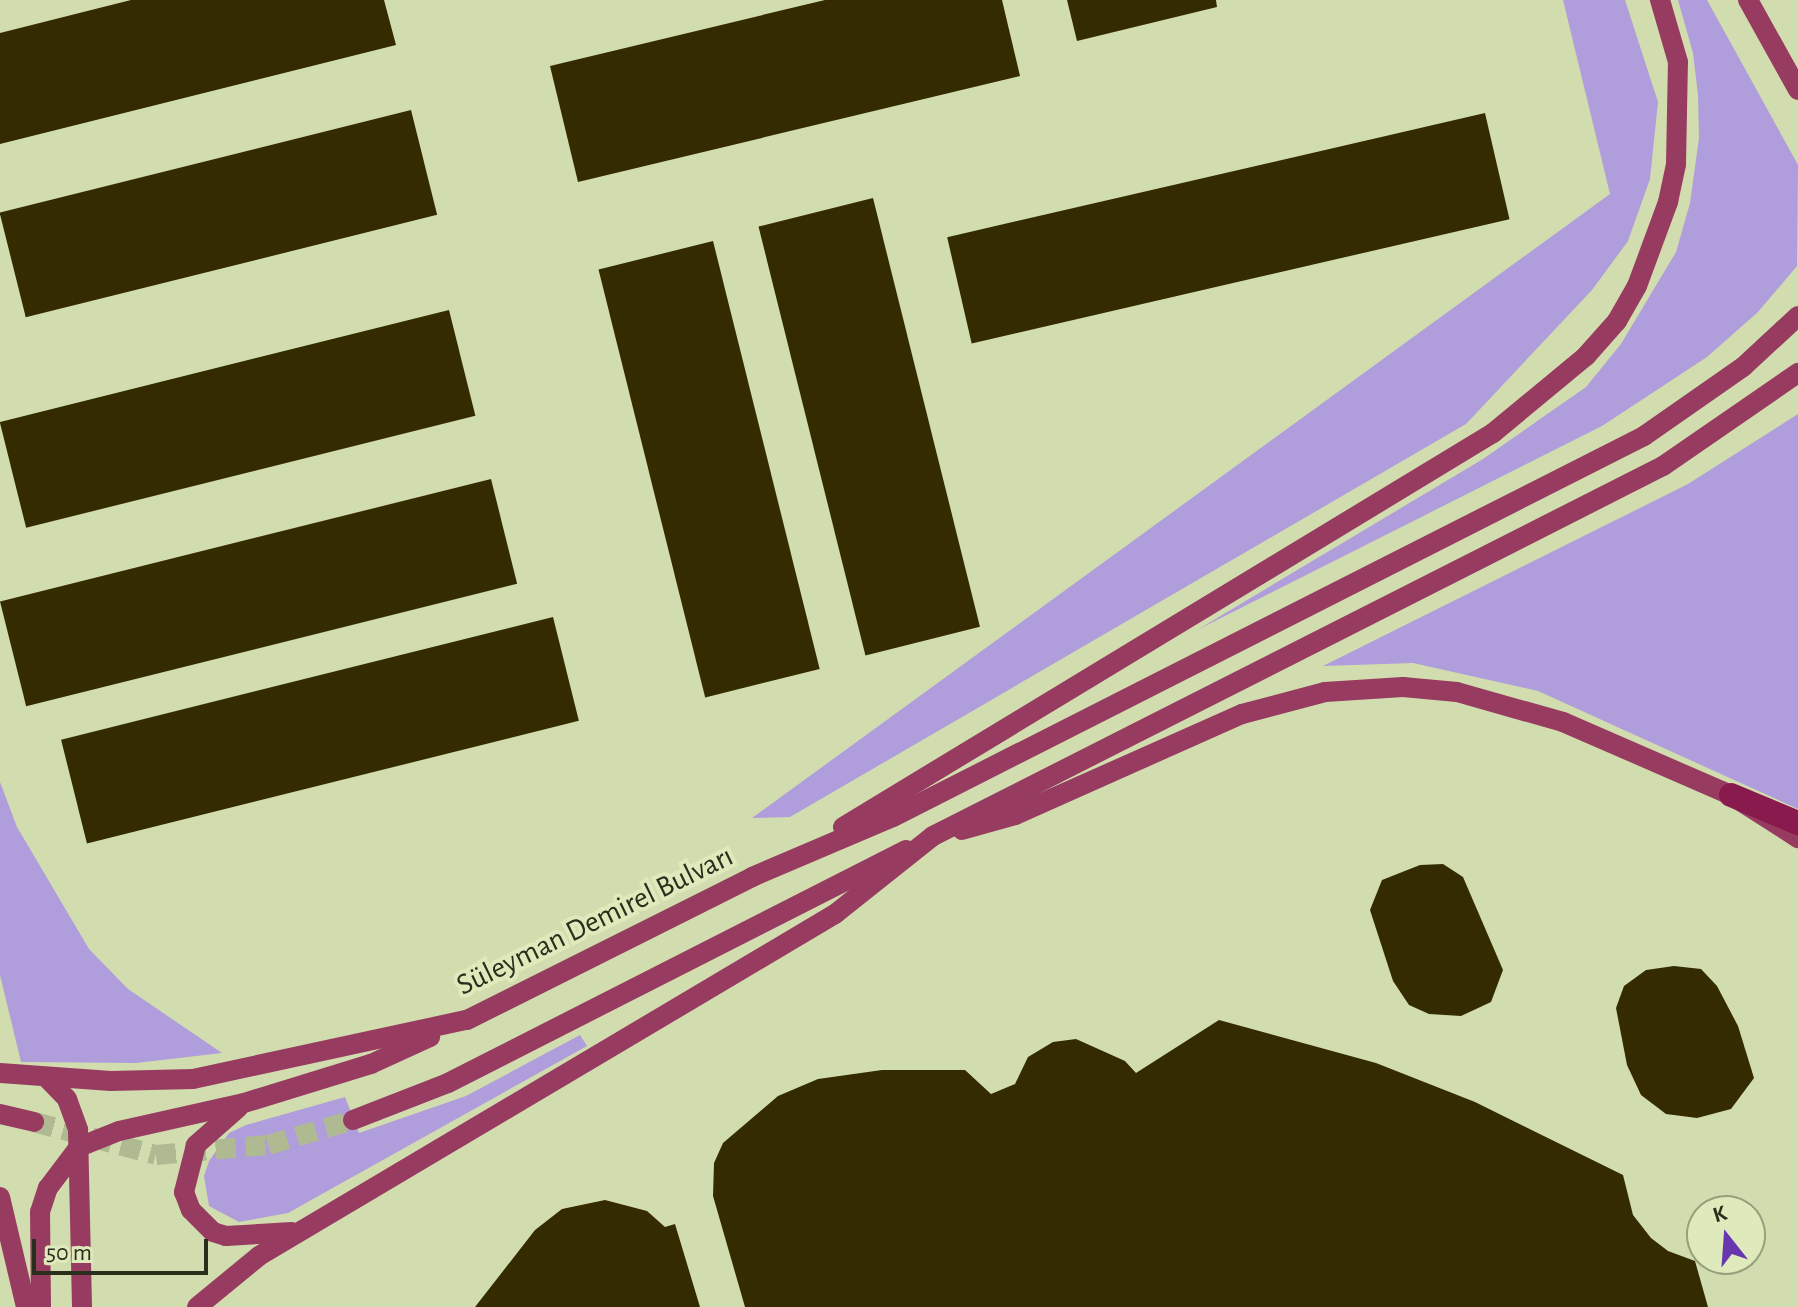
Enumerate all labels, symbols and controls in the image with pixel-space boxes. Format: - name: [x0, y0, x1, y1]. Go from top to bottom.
- street label: Süleyman Demirel Bulvarı: [451, 838, 739, 1004]
- north arrow: [1686, 1195, 1766, 1275]
- text: K: [1710, 1202, 1729, 1226]
- scale bar: [36, 1223, 212, 1273]
- text: 50 m: [46, 1241, 92, 1265]

